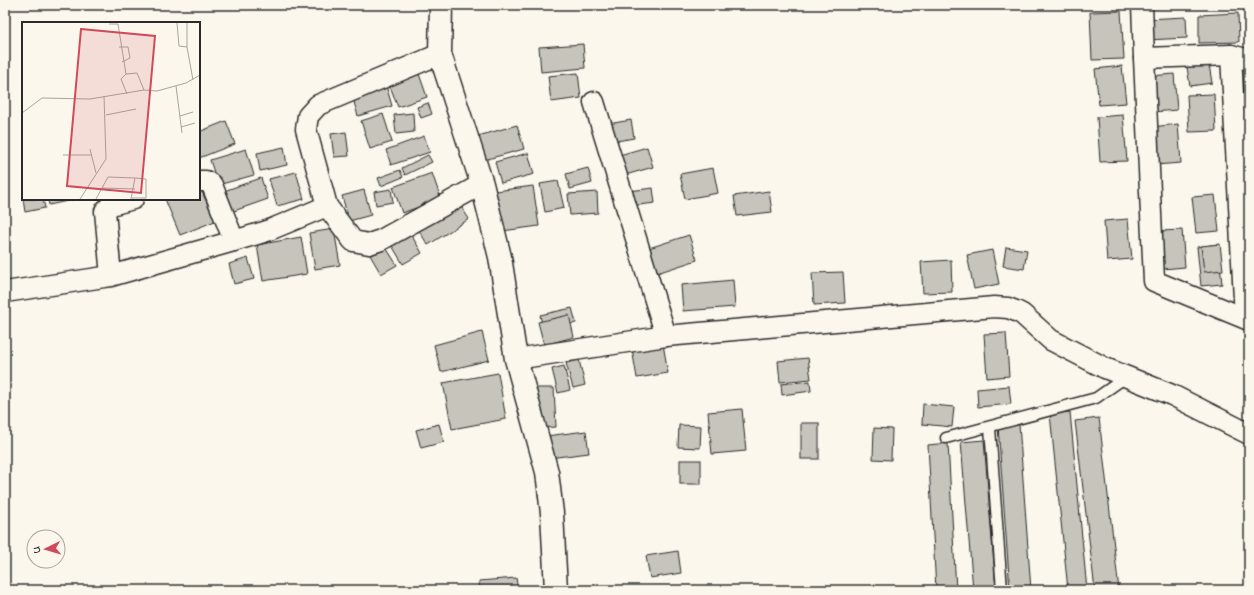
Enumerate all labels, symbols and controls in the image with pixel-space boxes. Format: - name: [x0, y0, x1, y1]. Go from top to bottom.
- inset map: [22, 22, 200, 200]
- north arrow: [26, 529, 66, 569]
- text: U: [29, 546, 45, 554]

